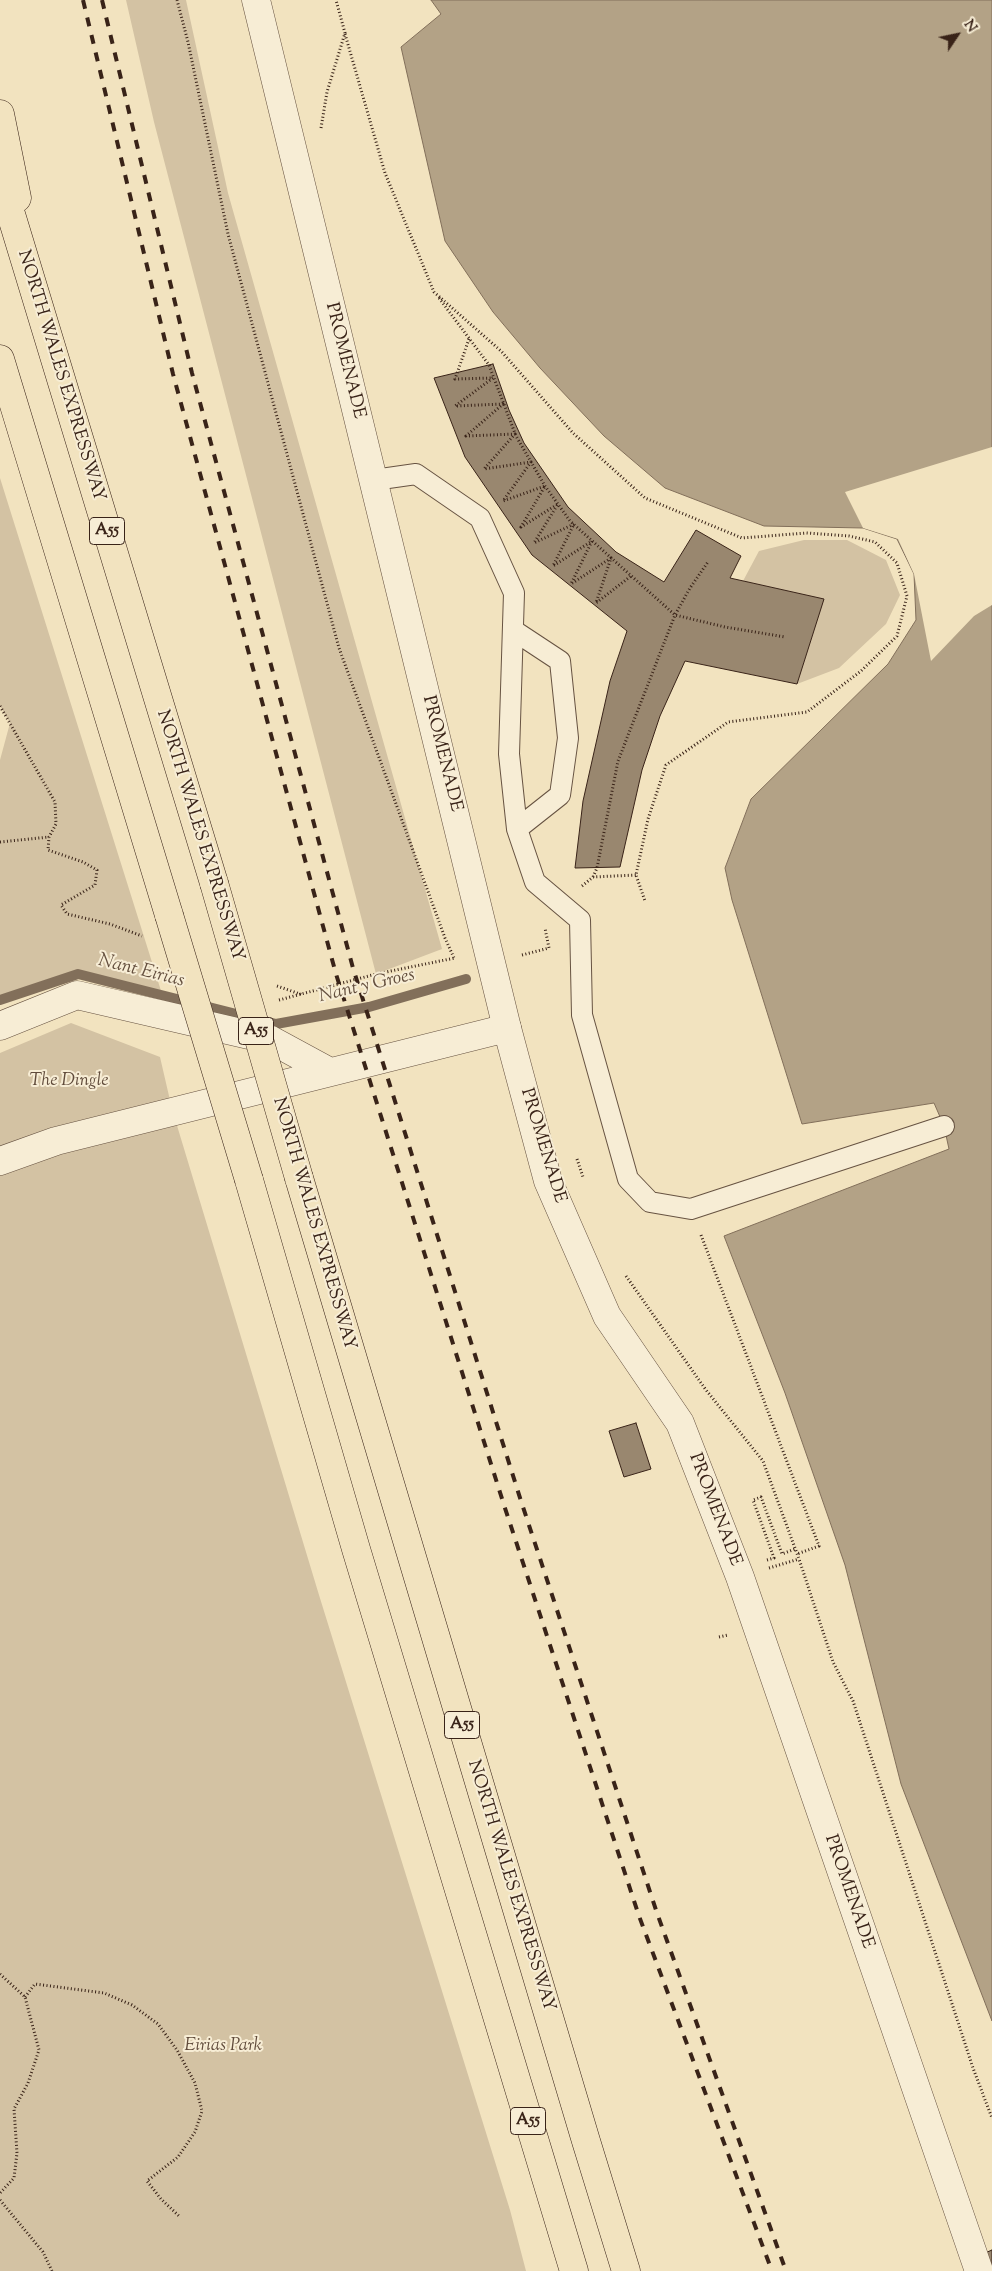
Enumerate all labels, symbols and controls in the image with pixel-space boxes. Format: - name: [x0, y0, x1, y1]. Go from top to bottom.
- north arrow: [932, 10, 982, 60]
- text: N: [958, 16, 981, 37]
- street label: NORTH WALES EXPRESSWAY: [11, 248, 109, 504]
- street label: PROMENADE: [319, 301, 369, 421]
- road number: A55: [90, 518, 124, 544]
- street label: PROMENADE: [416, 694, 466, 814]
- street label: NORTH WALES EXPRESSWAY: [150, 708, 248, 964]
- water label: Nant Eirias: [96, 950, 186, 994]
- water label: Nant y Groes: [317, 965, 417, 1009]
- road number: A55: [238, 1018, 274, 1044]
- park label: The Dingle: [29, 1071, 109, 1093]
- street label: PROMENADE: [514, 1086, 570, 1206]
- street label: NORTH WALES EXPRESSWAY: [267, 1095, 359, 1353]
- street label: PROMENADE: [683, 1451, 745, 1569]
- road number: A55: [444, 1712, 480, 1738]
- street label: NORTH WALES EXPRESSWAY: [461, 1758, 559, 2014]
- street label: PROMENADE: [818, 1832, 878, 1952]
- park label: Eirias Park: [184, 2036, 262, 2058]
- road number: A55: [510, 2108, 546, 2134]

